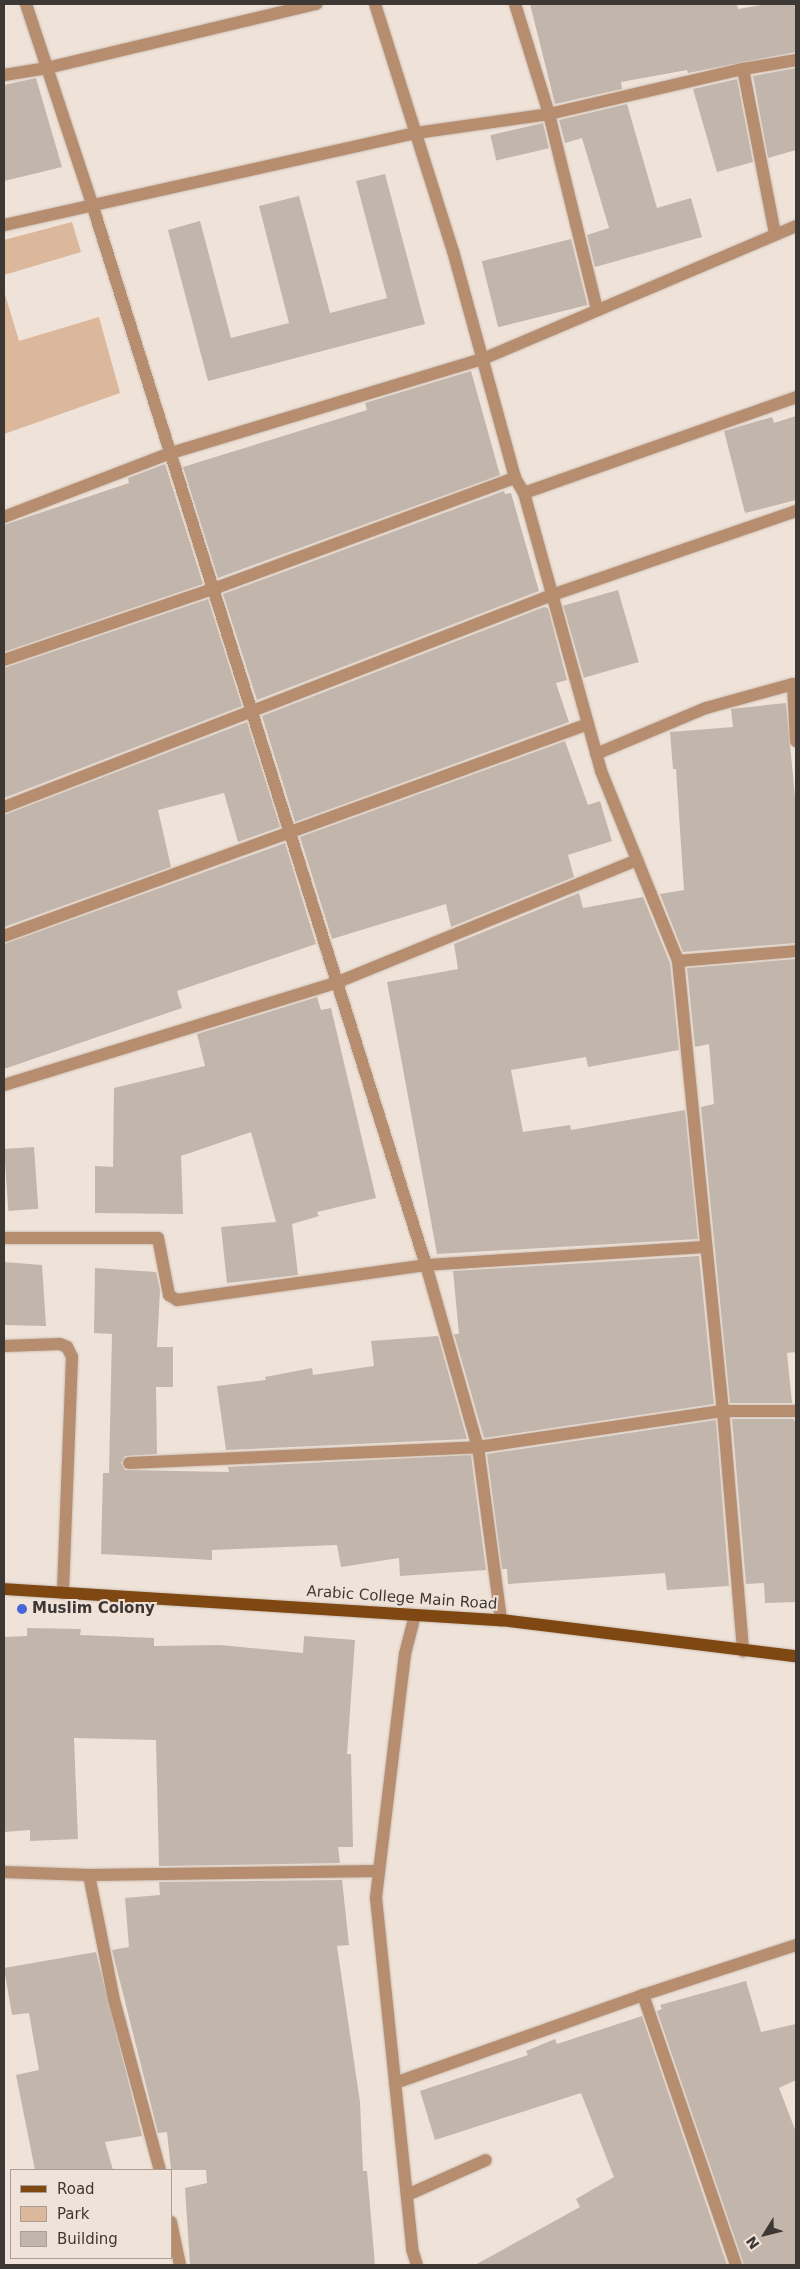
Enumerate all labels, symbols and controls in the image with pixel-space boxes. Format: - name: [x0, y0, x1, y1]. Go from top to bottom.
- street label: Arabic College Main Road: [306, 1582, 498, 1614]
- place label: Muslim Colony: [32, 1600, 155, 1618]
- marker: Muslim Colony: [16, 1603, 28, 1615]
- legend: [10, 2169, 172, 2259]
- text: Road: [57, 2180, 95, 2198]
- text: Park: [57, 2205, 89, 2223]
- north arrow: [740, 2209, 790, 2259]
- text: Building: [57, 2230, 118, 2248]
- text: N: [743, 2233, 763, 2252]

